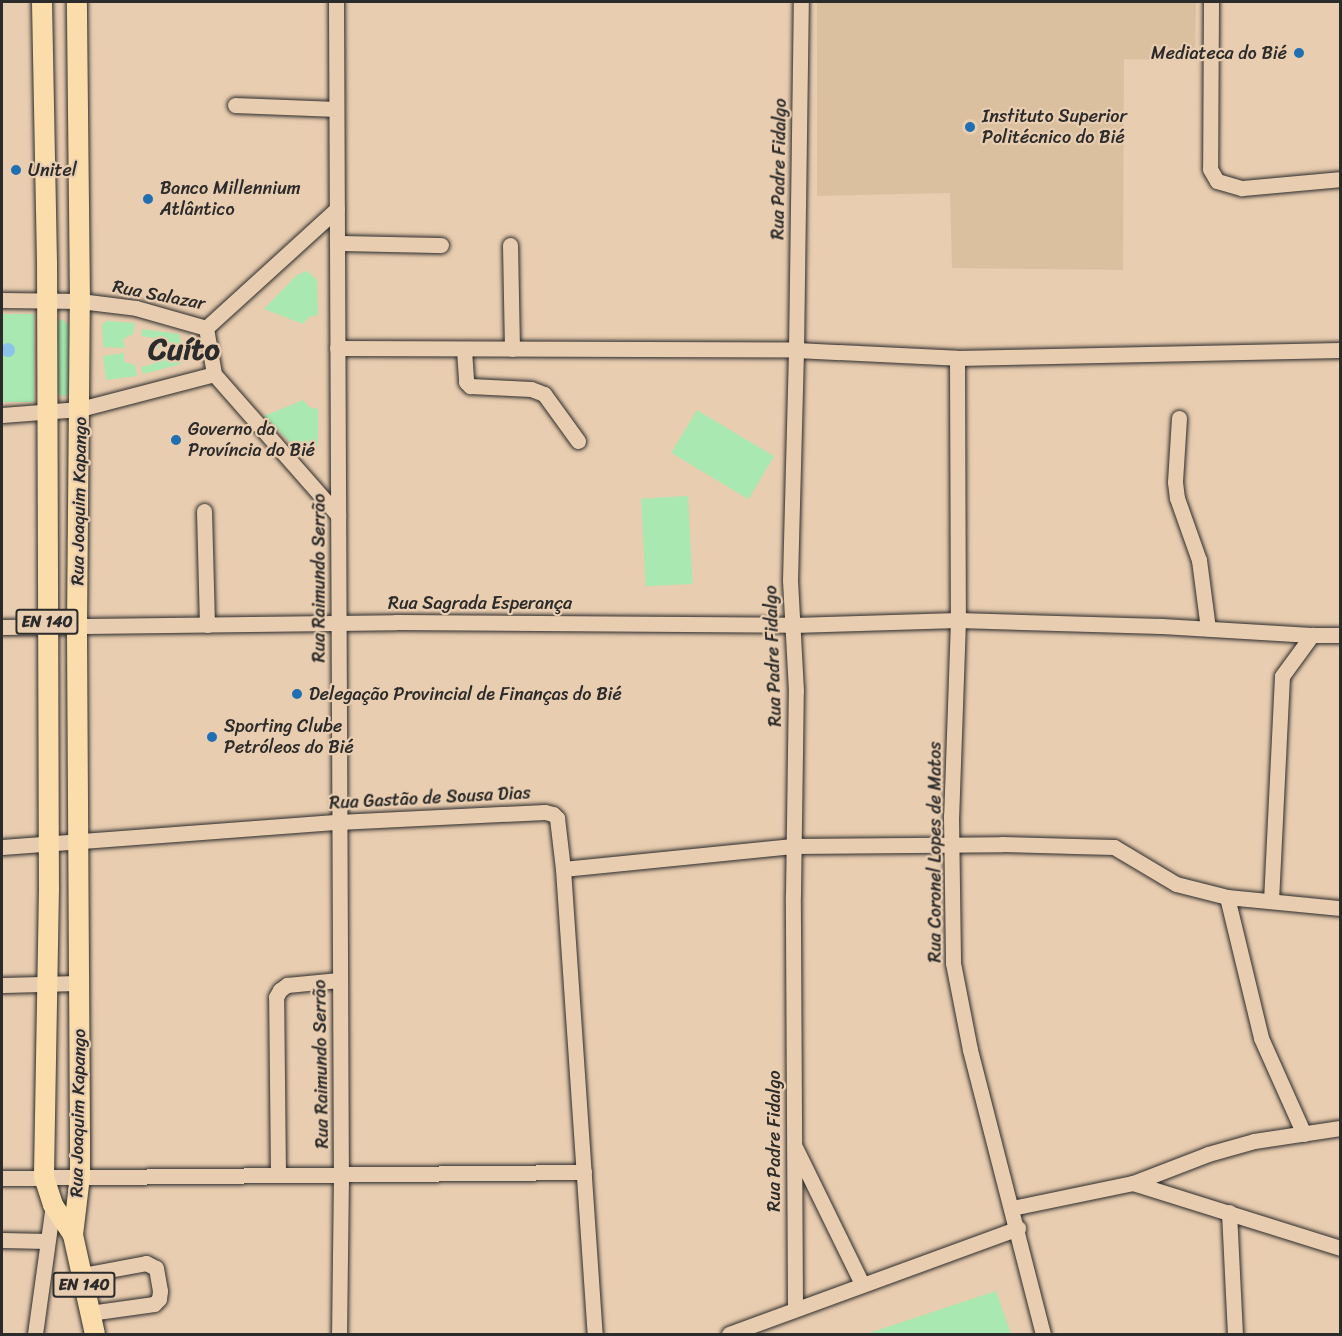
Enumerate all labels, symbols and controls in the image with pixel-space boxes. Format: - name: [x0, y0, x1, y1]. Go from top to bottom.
- place label: Mediateca do Bié: [1151, 42, 1287, 64]
- marker: Mediateca do Bié: [1292, 46, 1306, 60]
- street label: Rua Padre Fidalgo: [767, 98, 791, 240]
- place label: Instituto Superior Politécnico do Bié: [982, 106, 1127, 148]
- marker: Instituto Superior Politécnico do Bié: [963, 120, 977, 134]
- place label: Unitel: [28, 159, 77, 181]
- marker: Unitel: [9, 163, 23, 177]
- place label: Banco Millennium Atlântico: [160, 178, 300, 220]
- marker: Banco Millennium Atlântico: [141, 192, 155, 206]
- street label: Rua Salazar: [111, 275, 207, 315]
- district label: Cuíto: [148, 331, 220, 367]
- street label: Rua Joaquim Kapango: [67, 416, 91, 586]
- place label: Governo da Província do Bié: [188, 419, 315, 462]
- marker: Governo da Província do Bié: [169, 433, 183, 447]
- street label: Rua Raimundo Serrão: [308, 493, 330, 663]
- street label: Rua Padre Fidalgo: [760, 585, 786, 727]
- street label: Rua Sagrada Esperança: [388, 592, 572, 614]
- road number: EN 140: [14, 609, 80, 635]
- place label: Delegação Provincial de Finanças do Bié: [309, 683, 622, 705]
- marker: Delegação Provincial de Finanças do Bié: [290, 687, 304, 701]
- place label: Sporting Clube Petróleos do Bié: [224, 716, 354, 758]
- marker: Sporting Clube Petróleos do Bié: [205, 730, 219, 744]
- street label: Rua Coronel Lopes de Matos: [924, 742, 946, 962]
- street label: Rua Gastão de Sousa Dias: [329, 782, 531, 814]
- street label: Rua Raimundo Serrão: [309, 979, 333, 1149]
- street label: Rua Joaquim Kapango: [66, 1028, 90, 1198]
- street label: Rua Padre Fidalgo: [763, 1070, 785, 1212]
- road number: EN 140: [51, 1272, 117, 1298]

